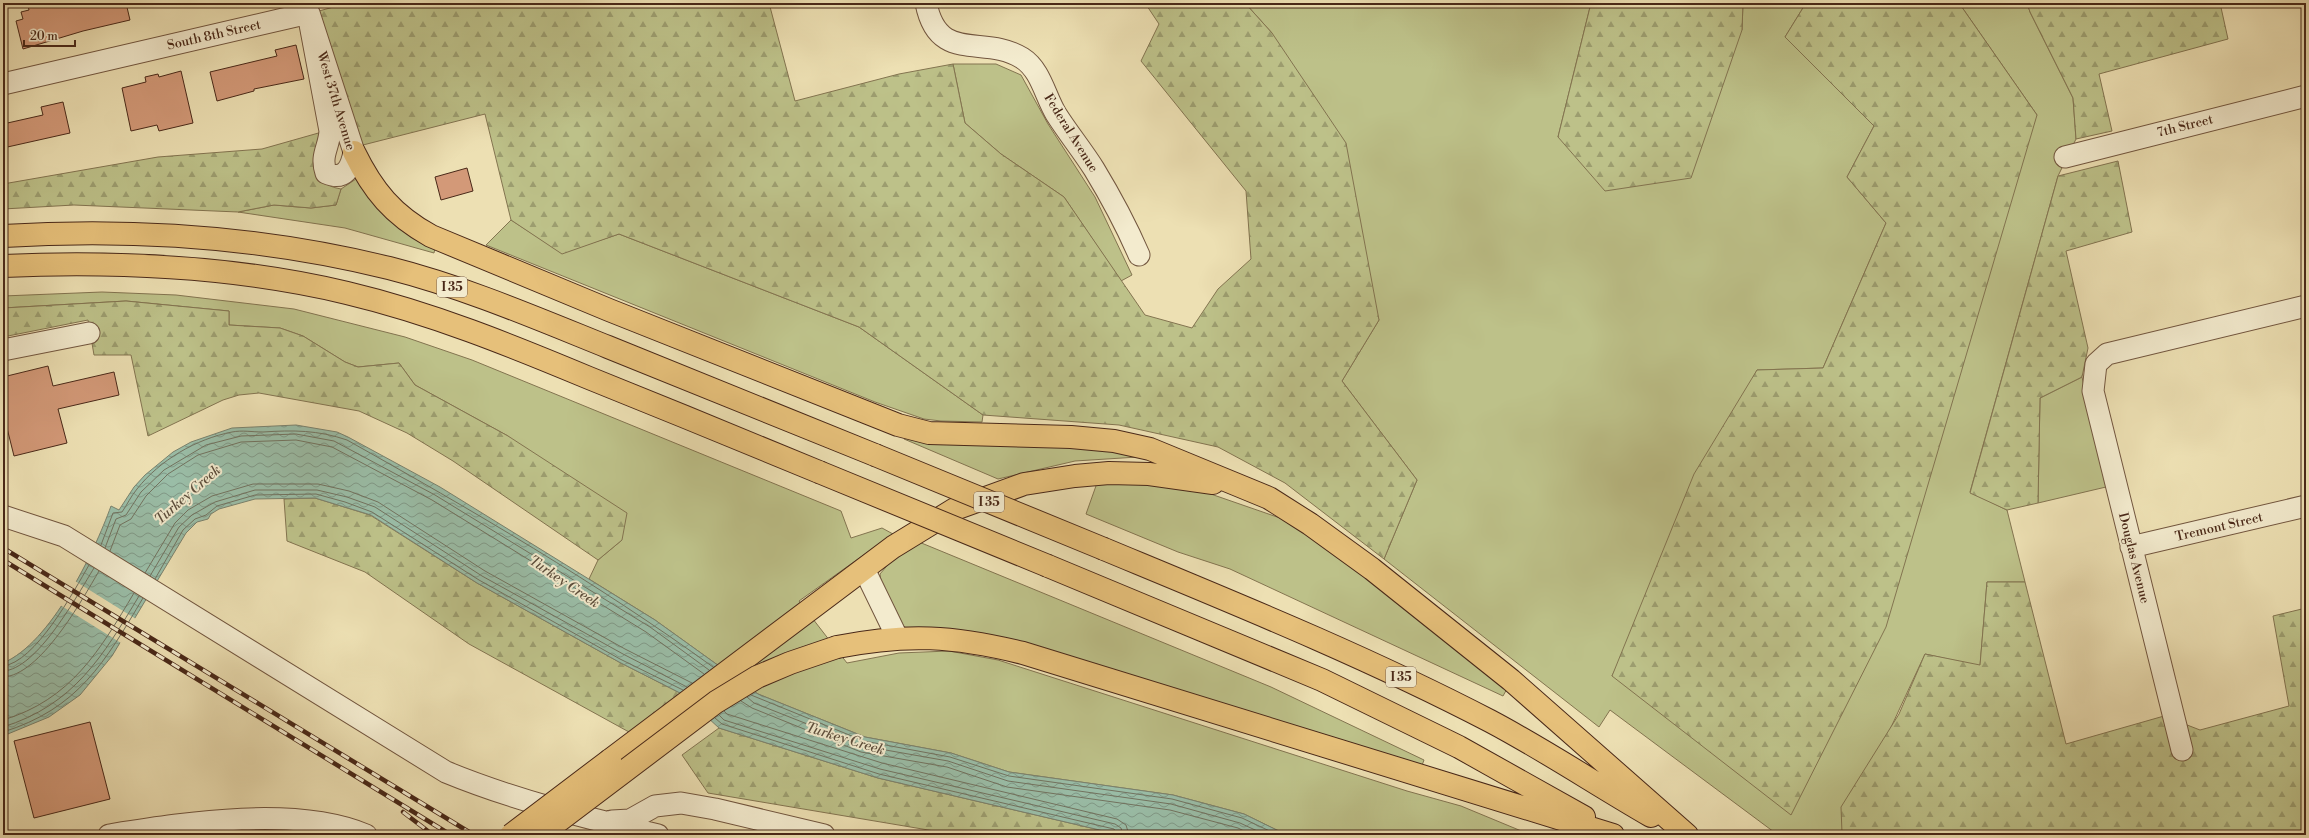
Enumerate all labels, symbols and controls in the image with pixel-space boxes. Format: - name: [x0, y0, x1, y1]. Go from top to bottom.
- street label: South 8th Street: [166, 16, 263, 54]
- scale bar: [24, 22, 75, 48]
- text: 20 m: [30, 29, 58, 44]
- street label: West 37th Avenue: [313, 49, 359, 153]
- street label: Federal Avenue: [1040, 91, 1102, 176]
- street label: 7th Street: [2155, 111, 2215, 141]
- road number: I 35: [437, 277, 467, 297]
- water label: Turkey Creek: [151, 461, 225, 529]
- road number: I 35: [974, 492, 1004, 512]
- street label: Tremont Street: [2173, 509, 2265, 545]
- street label: Douglas Avenue: [2115, 511, 2153, 606]
- water label: Turkey Creek: [525, 552, 603, 612]
- road number: I 35: [1386, 667, 1416, 687]
- water label: Turkey Creek: [803, 718, 887, 760]

